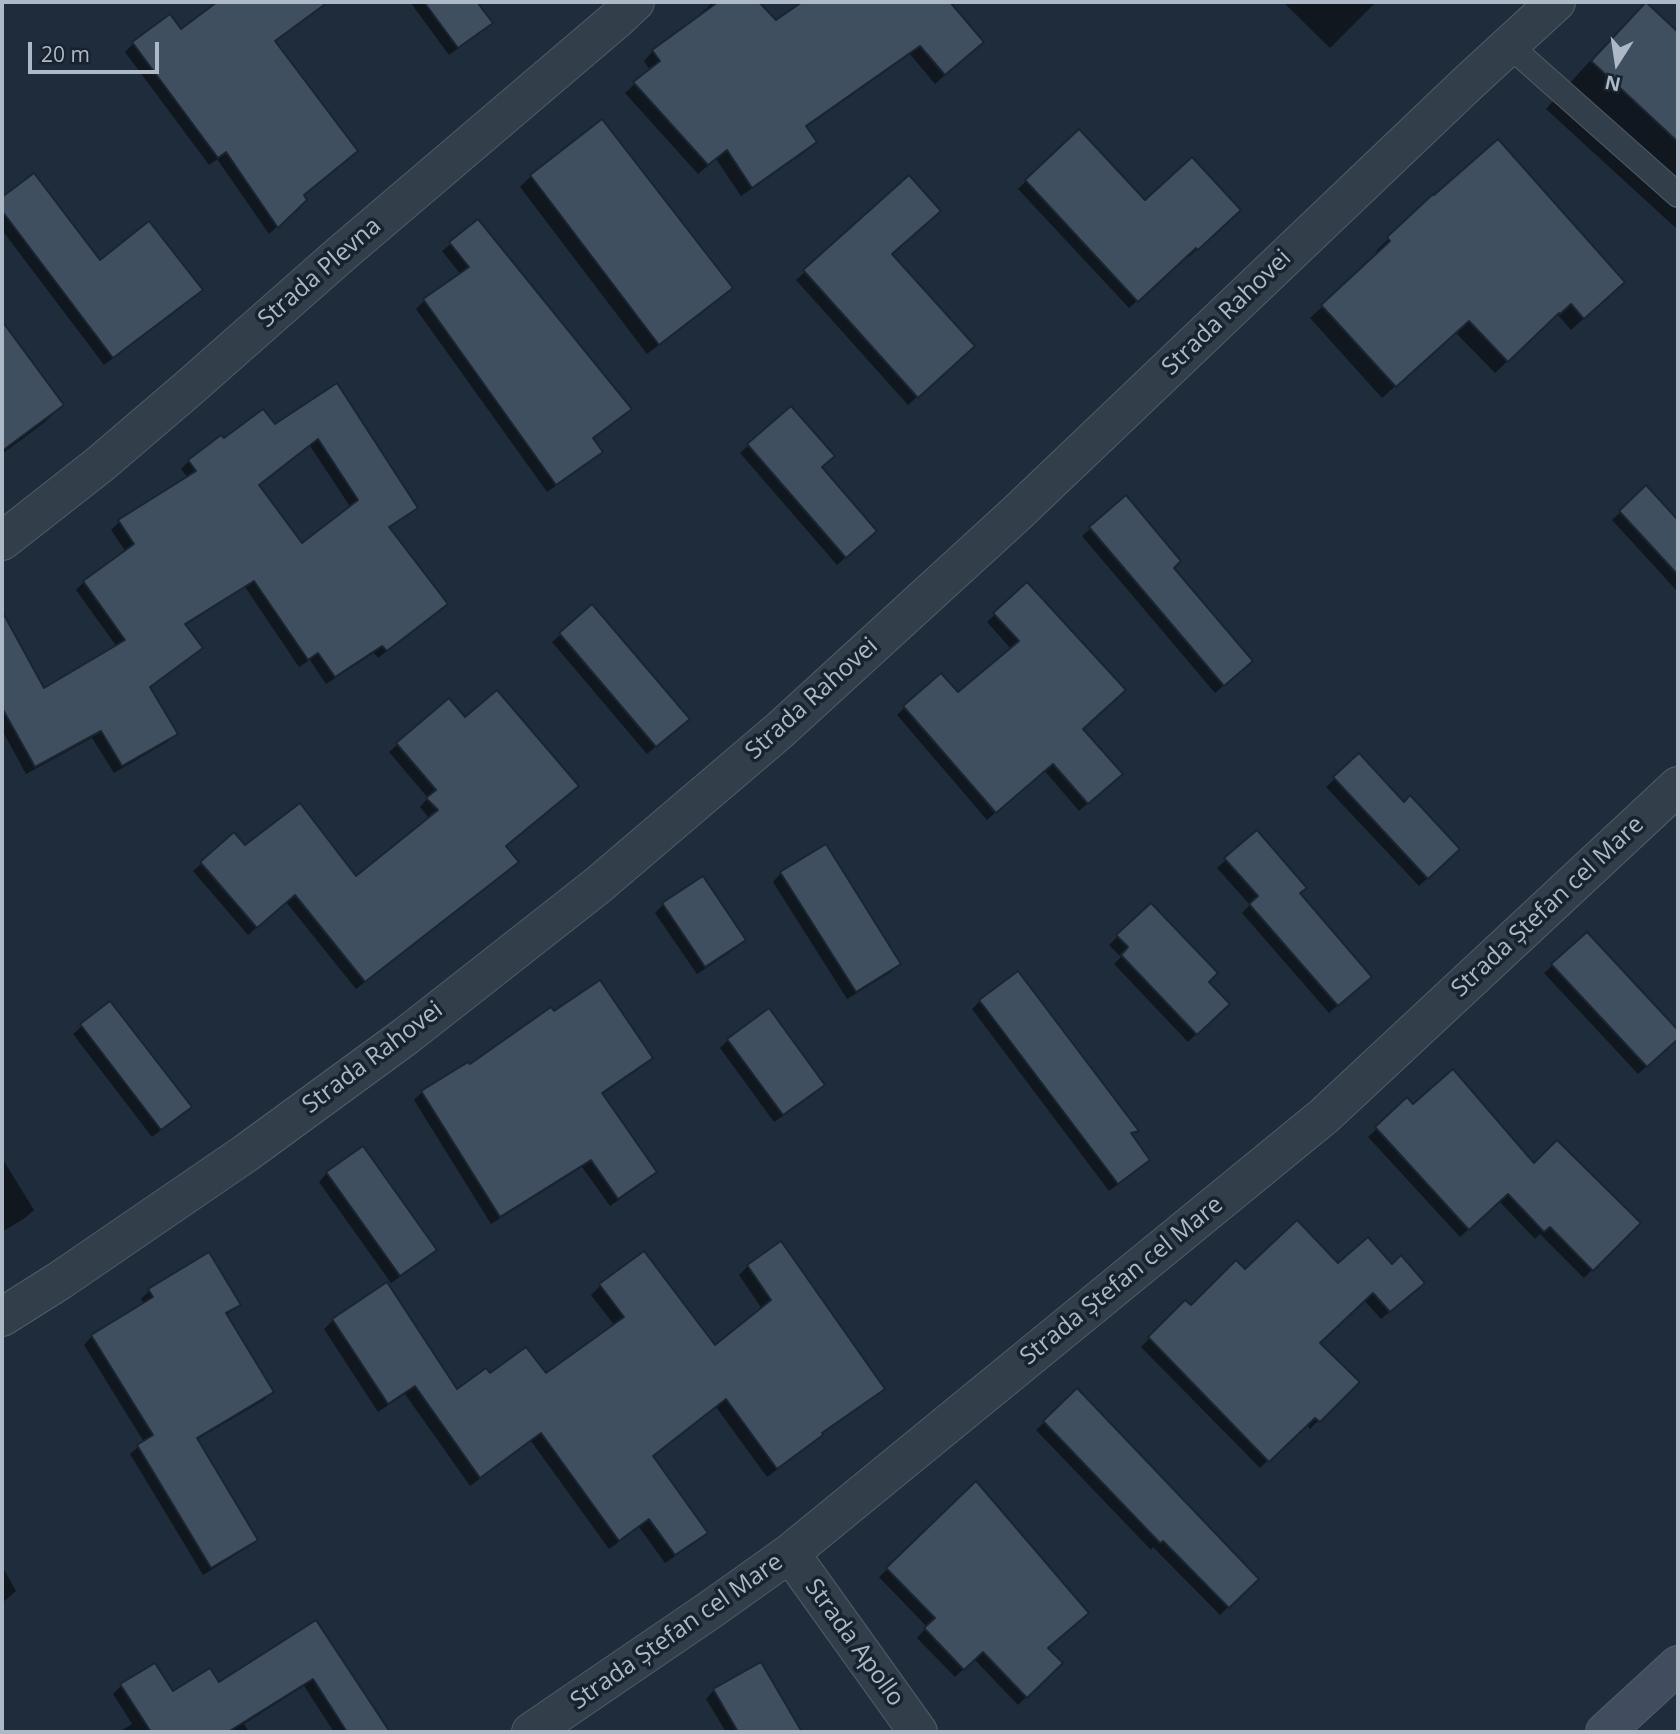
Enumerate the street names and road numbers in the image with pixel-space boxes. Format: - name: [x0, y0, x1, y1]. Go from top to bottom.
- street label: Strada Plevna: [253, 212, 387, 334]
- street label: Strada Rahovei: [1157, 244, 1297, 382]
- street label: Strada Rahovei: [740, 632, 884, 766]
- street label: Strada Ștefan cel Mare: [1446, 810, 1650, 1004]
- street label: Strada Rahovei: [297, 996, 449, 1120]
- street label: Strada Ștefan cel Mare: [1015, 1190, 1229, 1372]
- street label: Strada Ștefan cel Mare: [565, 1548, 789, 1716]
- street label: Strada Apollo: [798, 1574, 910, 1712]

